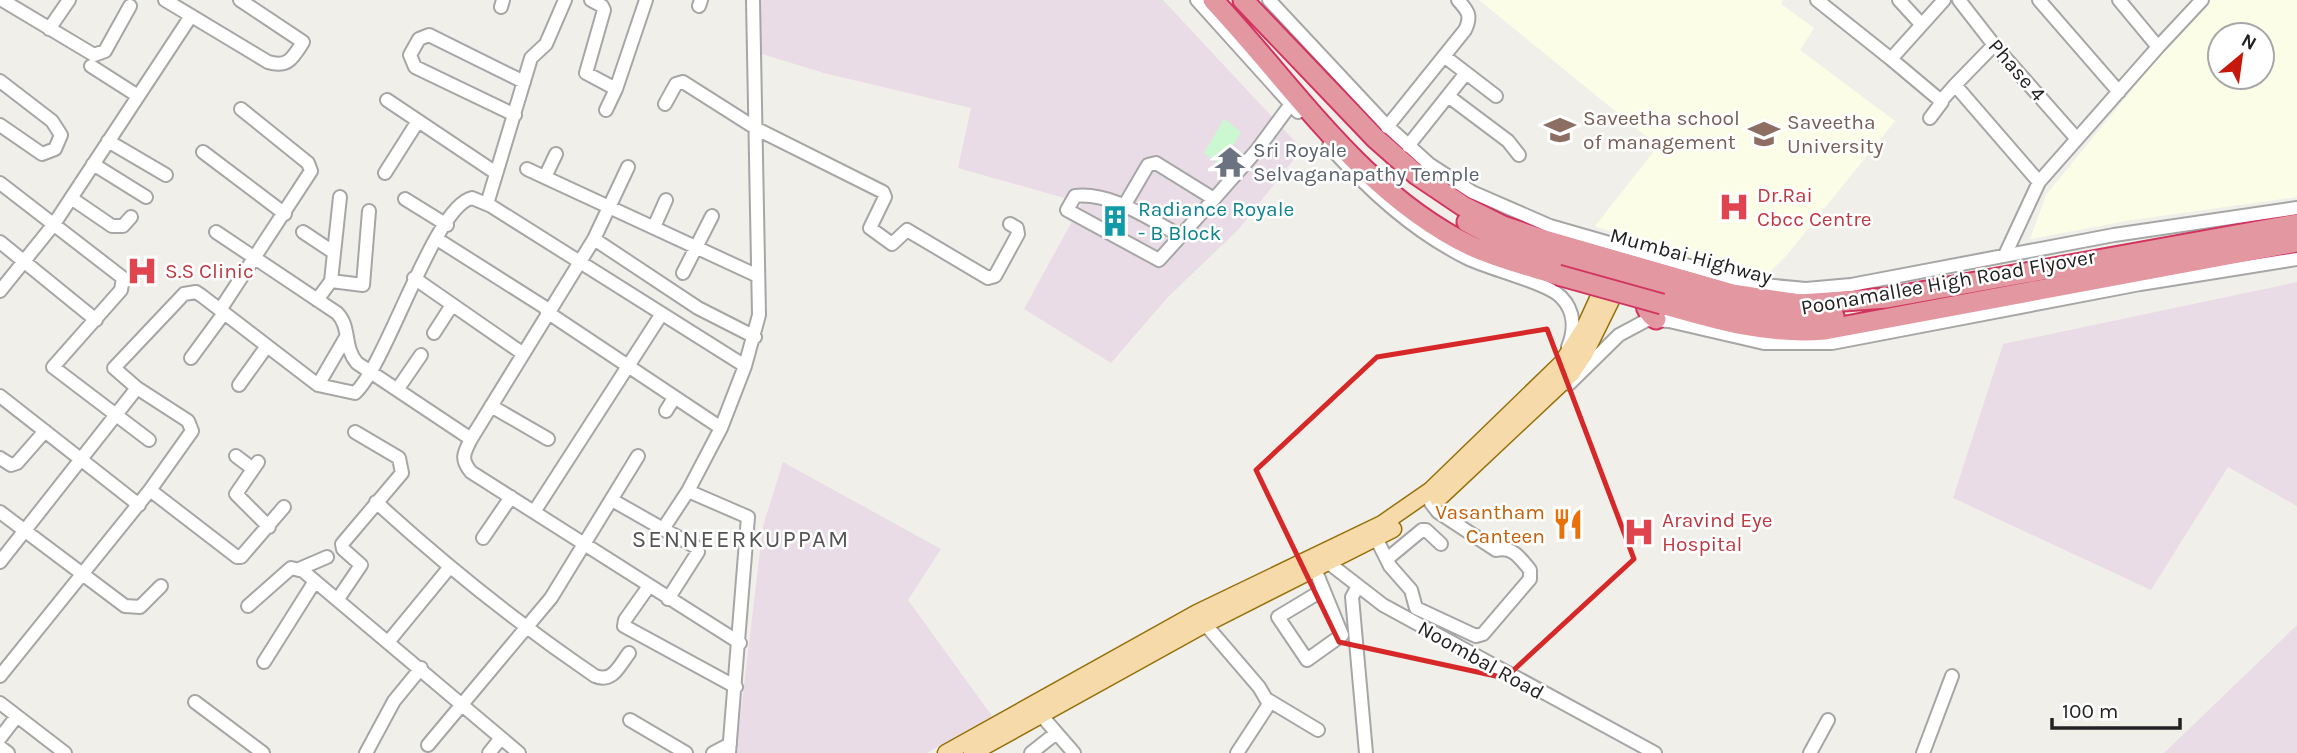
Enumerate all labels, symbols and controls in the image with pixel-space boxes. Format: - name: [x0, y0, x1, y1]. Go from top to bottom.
- north arrow: [2206, 21, 2276, 91]
- text: N: [2237, 29, 2260, 55]
- street label: Phase 4: [1984, 34, 2051, 106]
- place label: Saveetha school of management: [1583, 106, 1740, 154]
- place label: Saveetha University: [1787, 110, 1884, 158]
- school or university icon: Saveetha school of management: [1543, 113, 1577, 147]
- school or university icon: Saveetha University: [1747, 117, 1781, 151]
- place label: Sri Royale Selvaganapathy Temple: [1253, 138, 1480, 186]
- temple icon: Sri Royale Selvaganapathy Temple: [1213, 145, 1247, 179]
- place label: Dr.Rai Cbcc Centre: [1757, 183, 1872, 231]
- hospital icon: Dr.Rai Cbcc Centre: [1717, 190, 1751, 224]
- place label: Radiance Royale - B Block: [1138, 197, 1294, 245]
- building icon: Radiance Royale - B Block: [1098, 204, 1132, 238]
- street label: Mumbai Highway: [1607, 223, 1775, 289]
- street label: Poonamallee High Road Flyover: [1799, 244, 2097, 320]
- hospital icon: S.S Clinic: [125, 254, 159, 288]
- place label: S.S Clinic: [165, 259, 254, 283]
- place label: Vasantham Canteen: [1435, 500, 1545, 548]
- restaurant icon: Vasantham Canteen: [1551, 507, 1585, 541]
- place label: Aravind Eye Hospital: [1662, 508, 1773, 556]
- hospital icon: Aravind Eye Hospital: [1622, 515, 1656, 549]
- district label: SENNEERKUPPAM: [632, 525, 850, 553]
- street label: Noombal Road: [1414, 616, 1548, 704]
- scale bar: [2052, 686, 2180, 730]
- text: 100 m: [2062, 699, 2119, 723]

